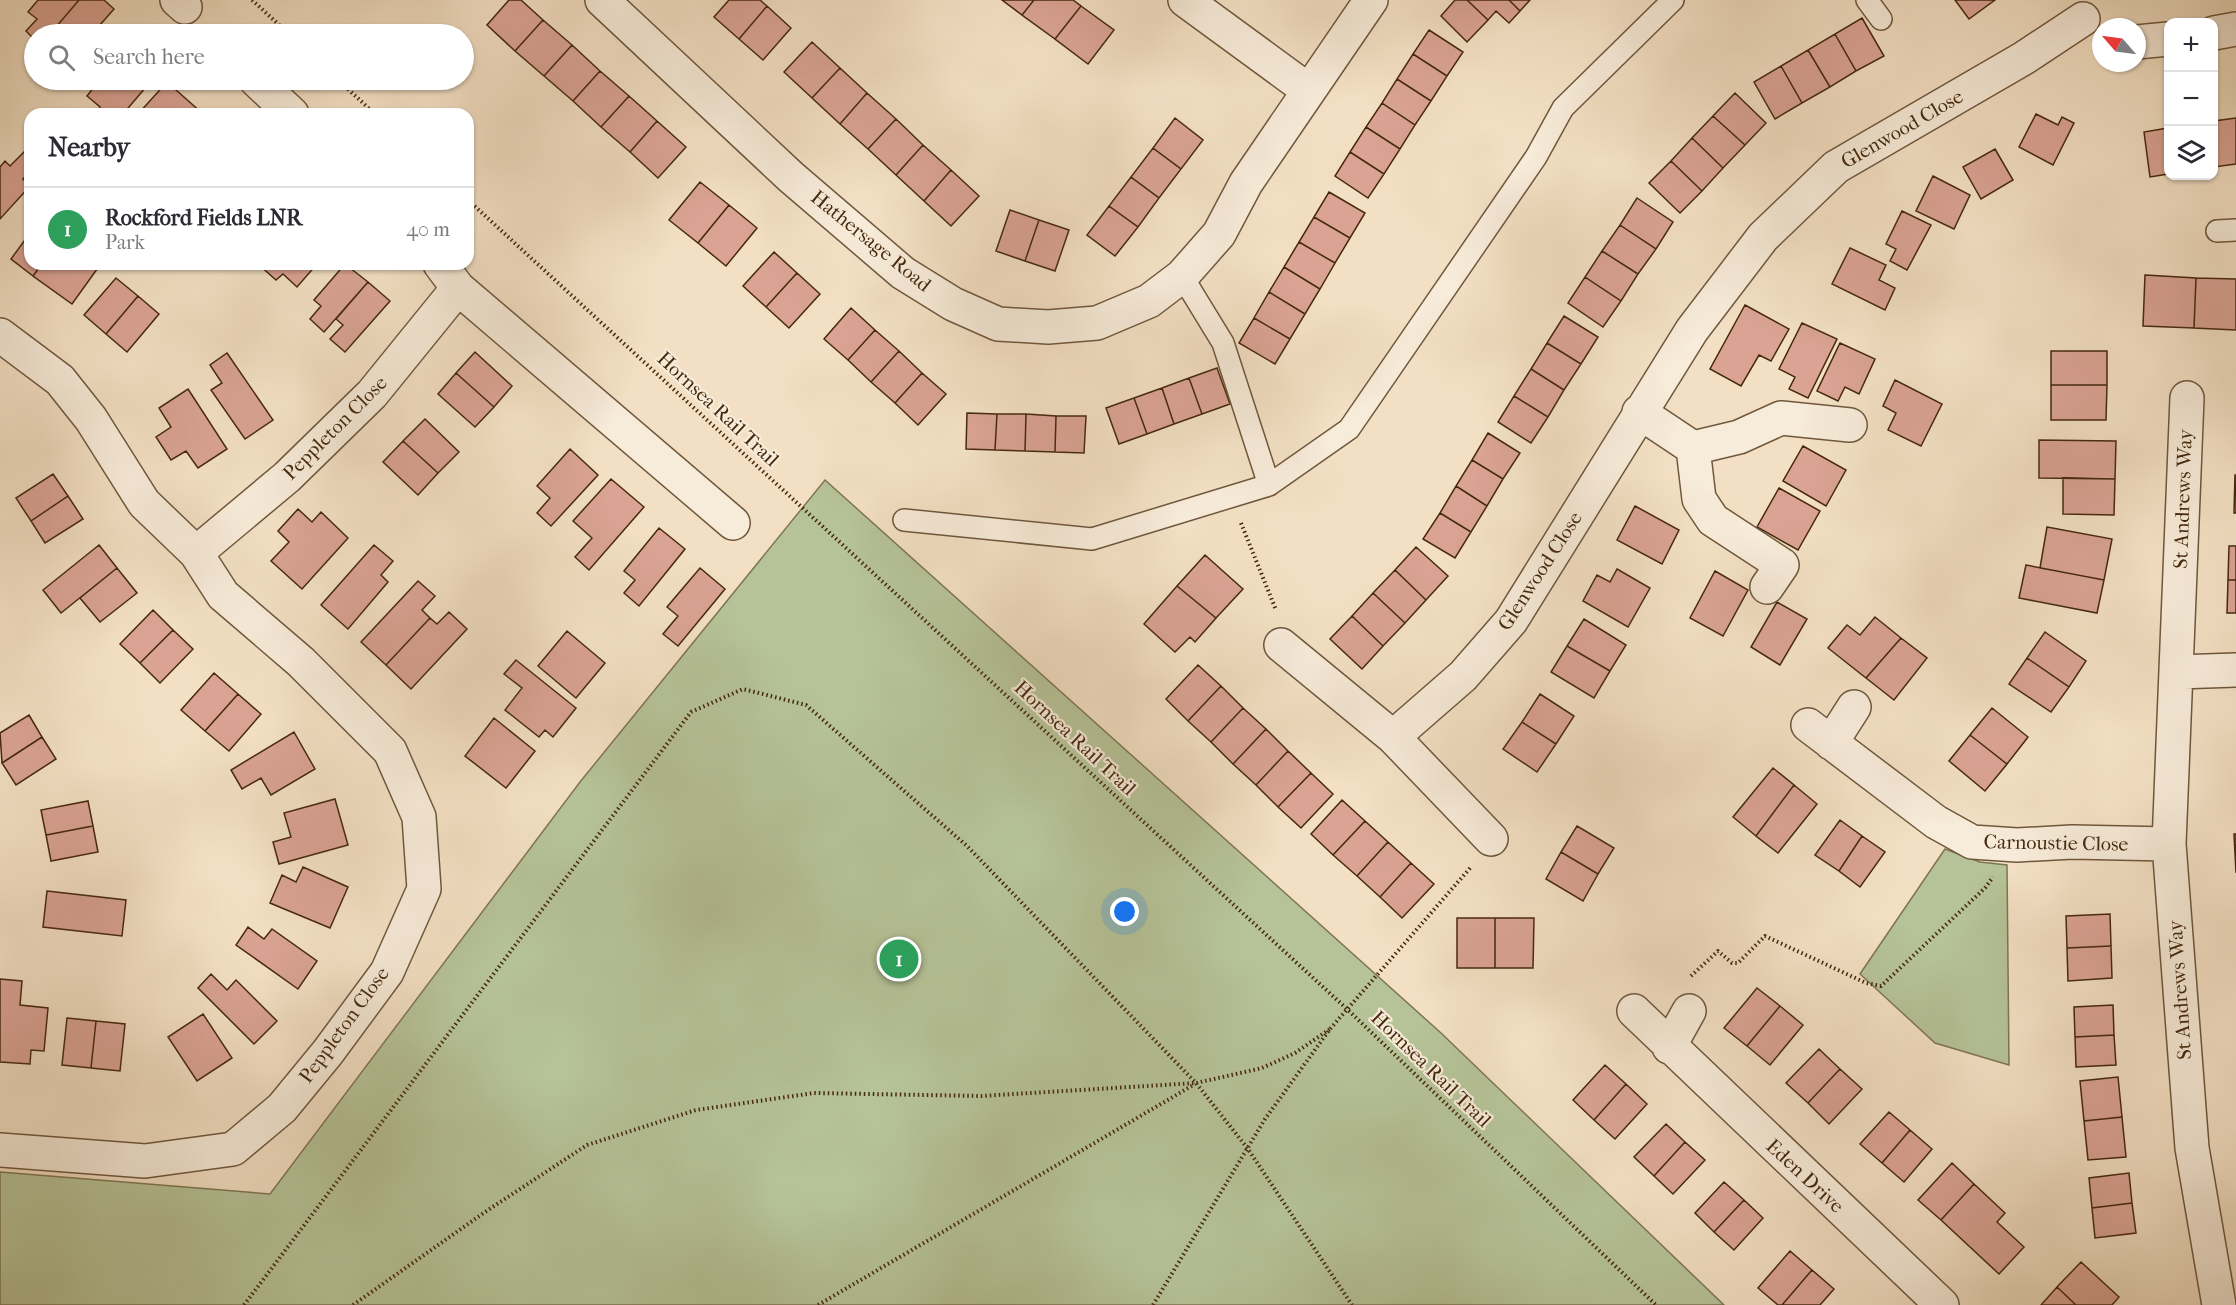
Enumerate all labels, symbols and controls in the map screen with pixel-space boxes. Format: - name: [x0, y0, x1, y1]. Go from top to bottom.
- north arrow: [2092, 18, 2146, 72]
- map controls: [2164, 18, 2218, 180]
- button: +: [2164, 18, 2218, 72]
- search box: [24, 24, 474, 90]
- icon: search: [45, 41, 78, 74]
- text: Search here: [93, 44, 205, 70]
- button: −: [2164, 72, 2218, 126]
- street label: Glenwood Close: [1837, 85, 1967, 173]
- button: layers: [2164, 126, 2218, 180]
- text: Nearby: [48, 132, 130, 163]
- street label: Hathersage Road: [806, 186, 937, 297]
- text: Rockford Fields LNR: [105, 205, 302, 231]
- text: 1: [64, 218, 71, 241]
- text: 40 m: [406, 218, 450, 241]
- text: Park: [105, 231, 145, 254]
- street label: Hornsea Rail Trail: [653, 347, 784, 471]
- street label: Peppleton Close: [278, 371, 392, 485]
- street label: St Andrews Way: [2169, 427, 2197, 569]
- street label: Glenwood Close: [1493, 507, 1587, 635]
- street label: Hornsea Rail Trail: [1010, 676, 1141, 800]
- street label: Carnoustie Close: [1983, 830, 2129, 856]
- your location: [1110, 897, 1139, 926]
- street label: St Andrews Way: [2164, 918, 2196, 1060]
- pin: 1: [880, 936, 918, 982]
- street label: Peppleton Close: [294, 962, 394, 1087]
- street label: Hornsea Rail Trail: [1366, 1006, 1496, 1132]
- street label: Eden Drive: [1761, 1134, 1849, 1218]

